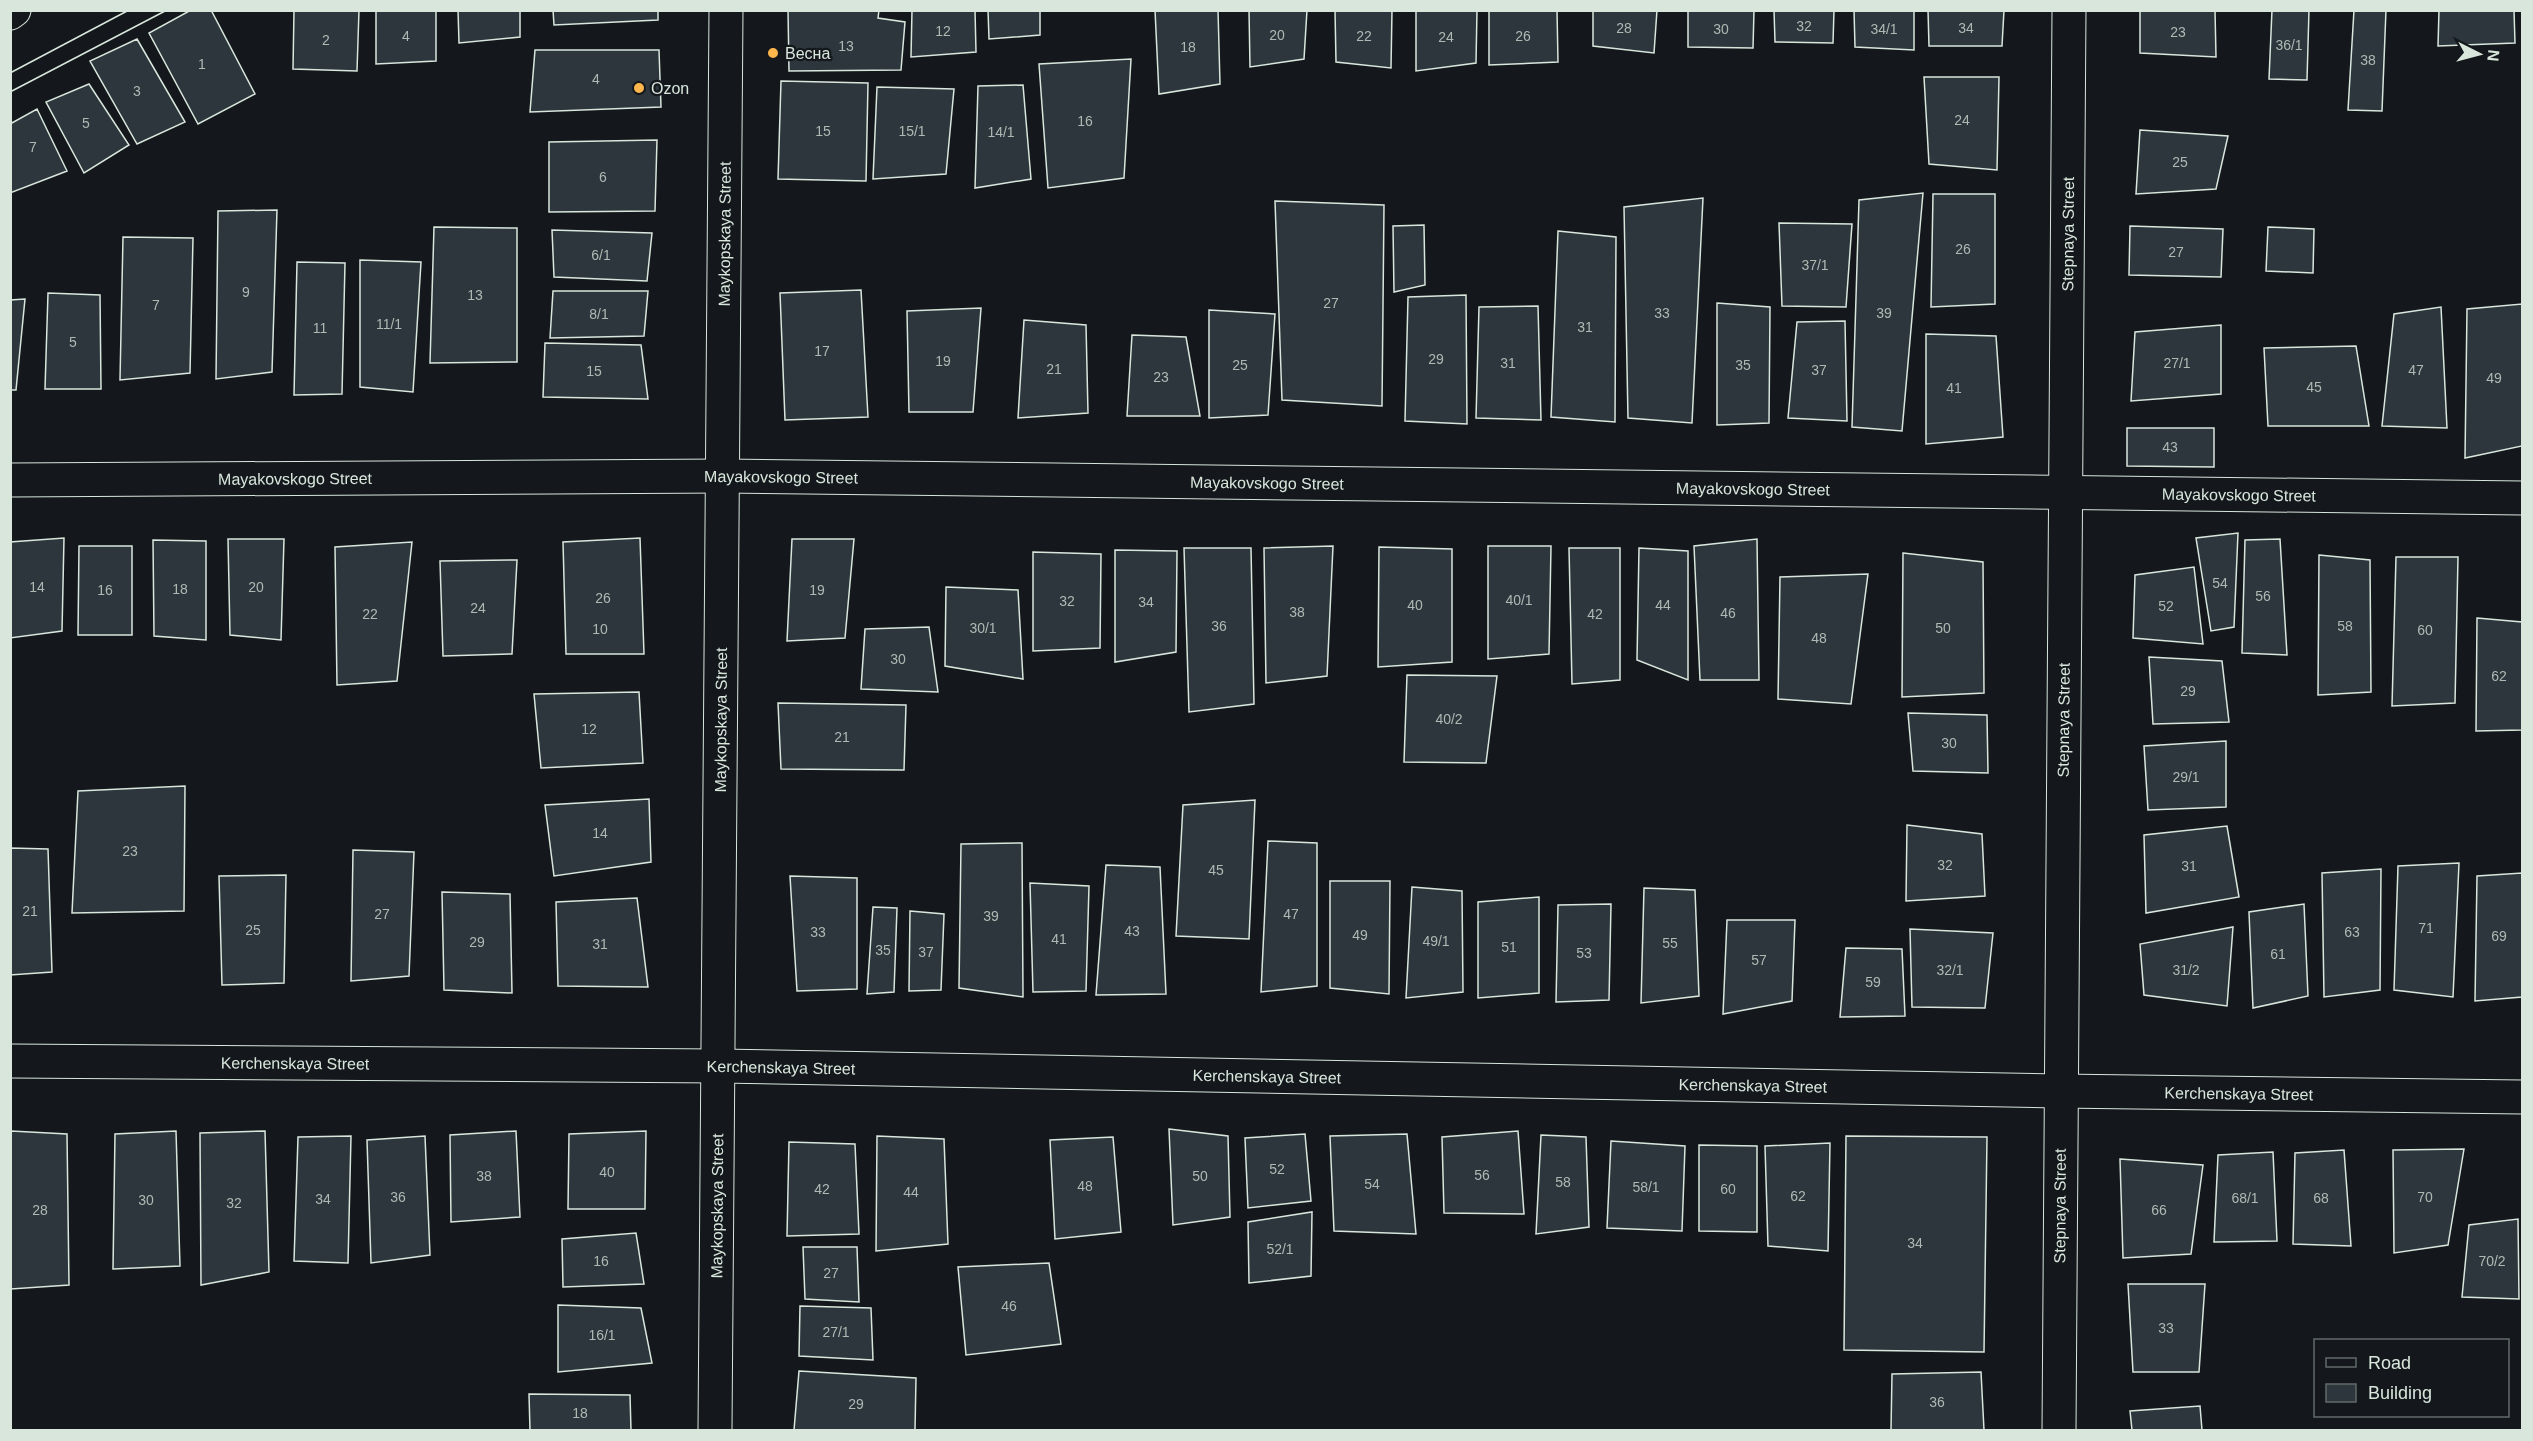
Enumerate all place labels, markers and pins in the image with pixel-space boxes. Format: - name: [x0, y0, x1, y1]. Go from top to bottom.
- place label: Весна: [785, 45, 830, 62]
- marker: Весна: [766, 46, 780, 60]
- place label: Ozon: [651, 80, 689, 97]
- marker: Ozon: [632, 81, 646, 95]

